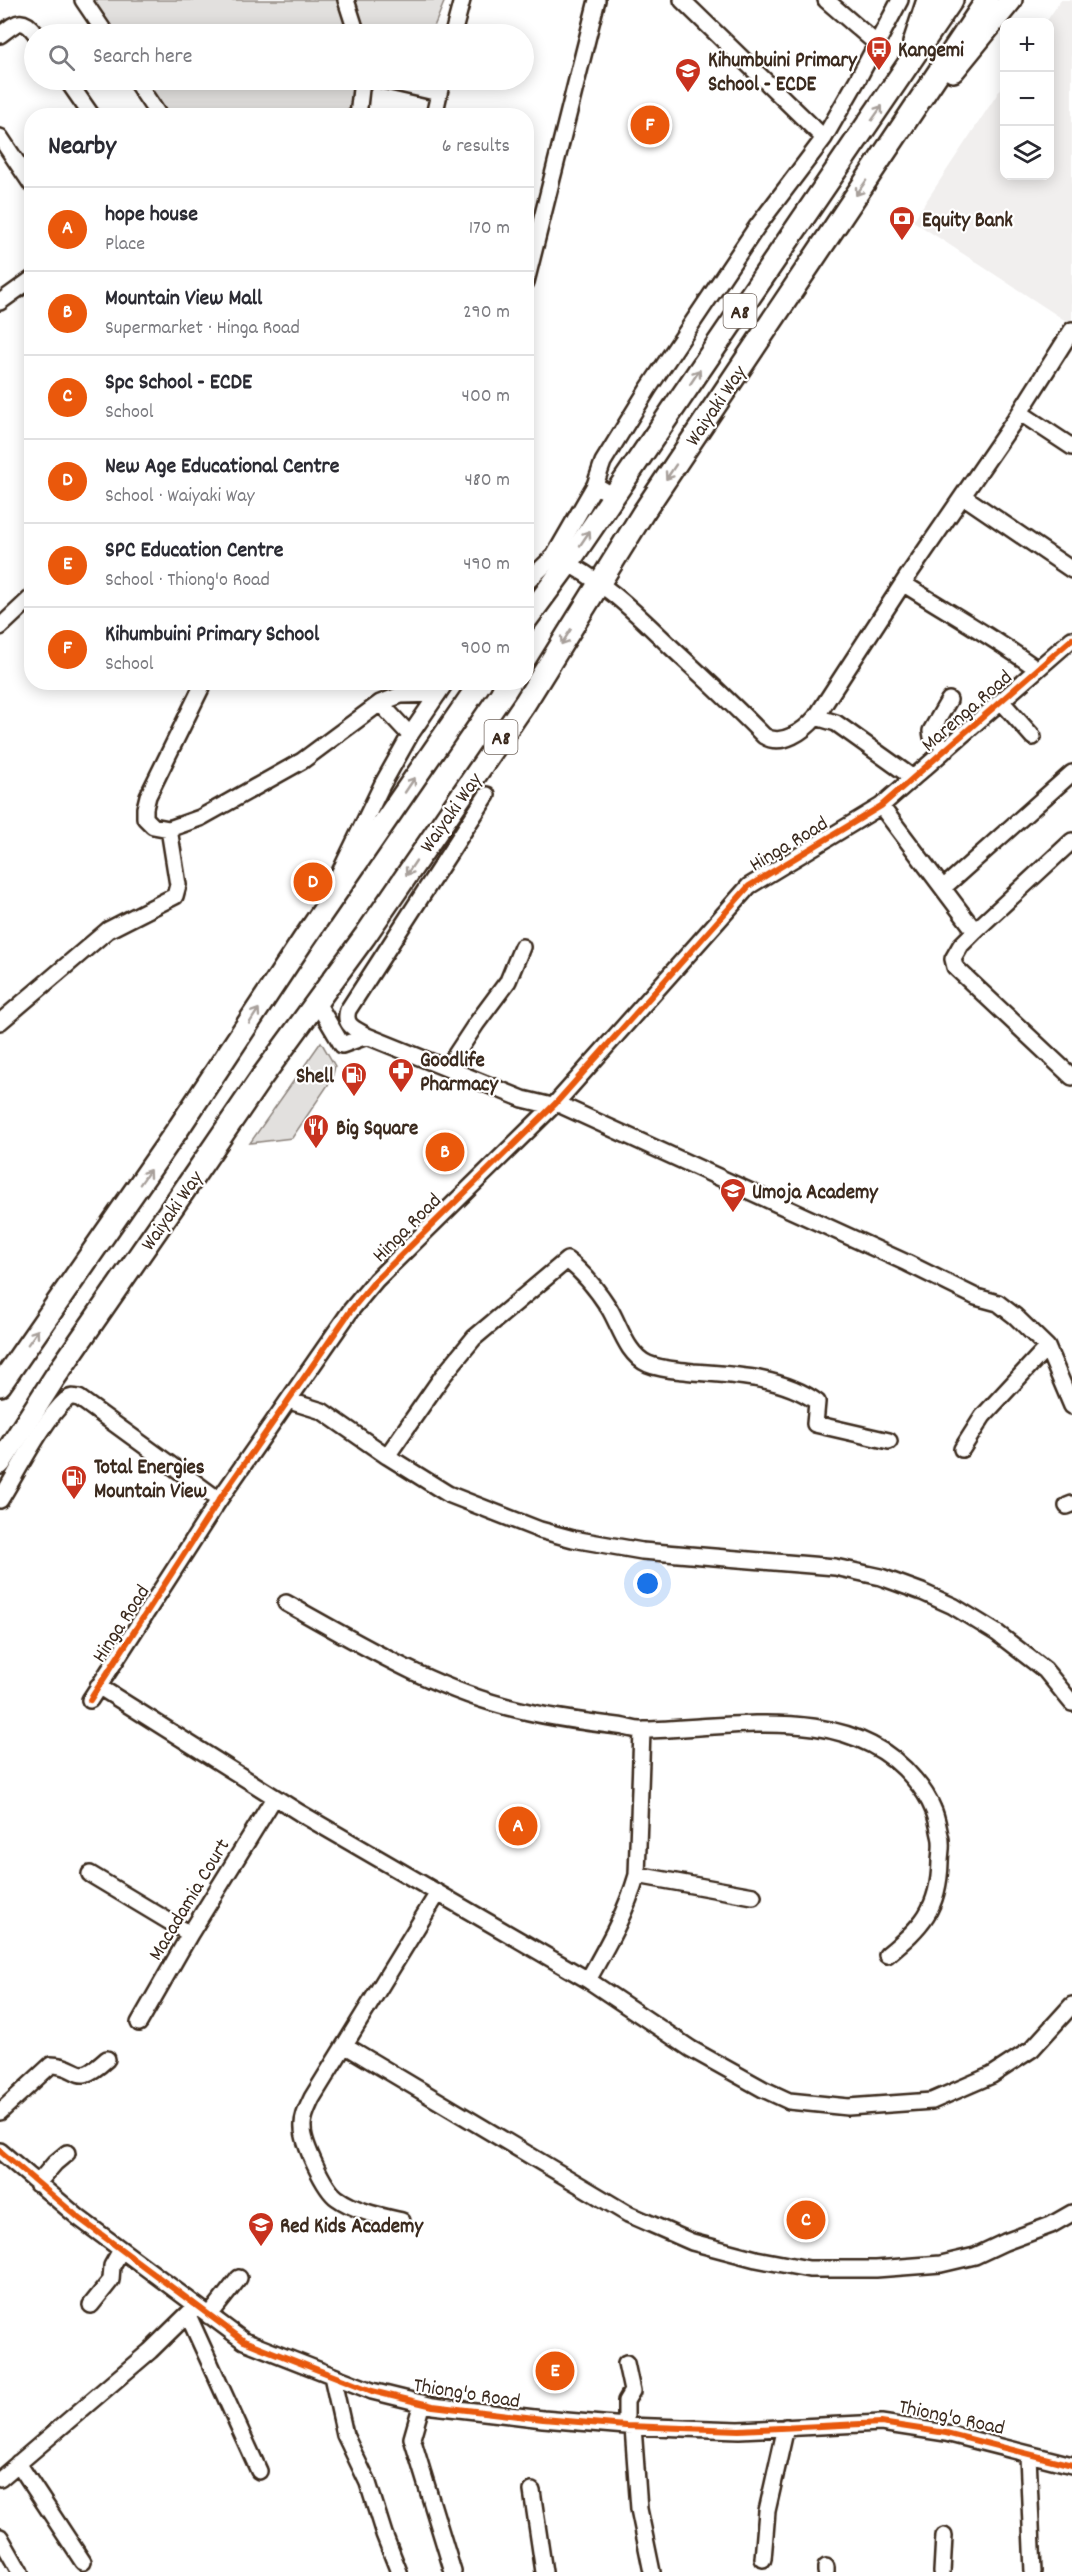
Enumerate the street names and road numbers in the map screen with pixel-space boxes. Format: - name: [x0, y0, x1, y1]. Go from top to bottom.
- road number: A8: [724, 294, 756, 328]
- street label: Waiyaki Way: [679, 360, 756, 453]
- street label: Marenga Road: [916, 664, 1020, 760]
- road number: A8: [484, 720, 518, 754]
- street label: Waiyaki Way: [414, 767, 491, 860]
- street label: Hinga Road: [744, 810, 835, 881]
- street label: Waiyaki Way: [135, 1165, 212, 1258]
- street label: Hinga Road: [367, 1188, 450, 1271]
- street label: Hinga Road: [86, 1580, 159, 1669]
- street label: Macadamia Court: [142, 1834, 239, 1967]
- street label: Thiong'o Road: [411, 2372, 522, 2418]
- street label: Thiong'o Road: [896, 2393, 1007, 2445]

